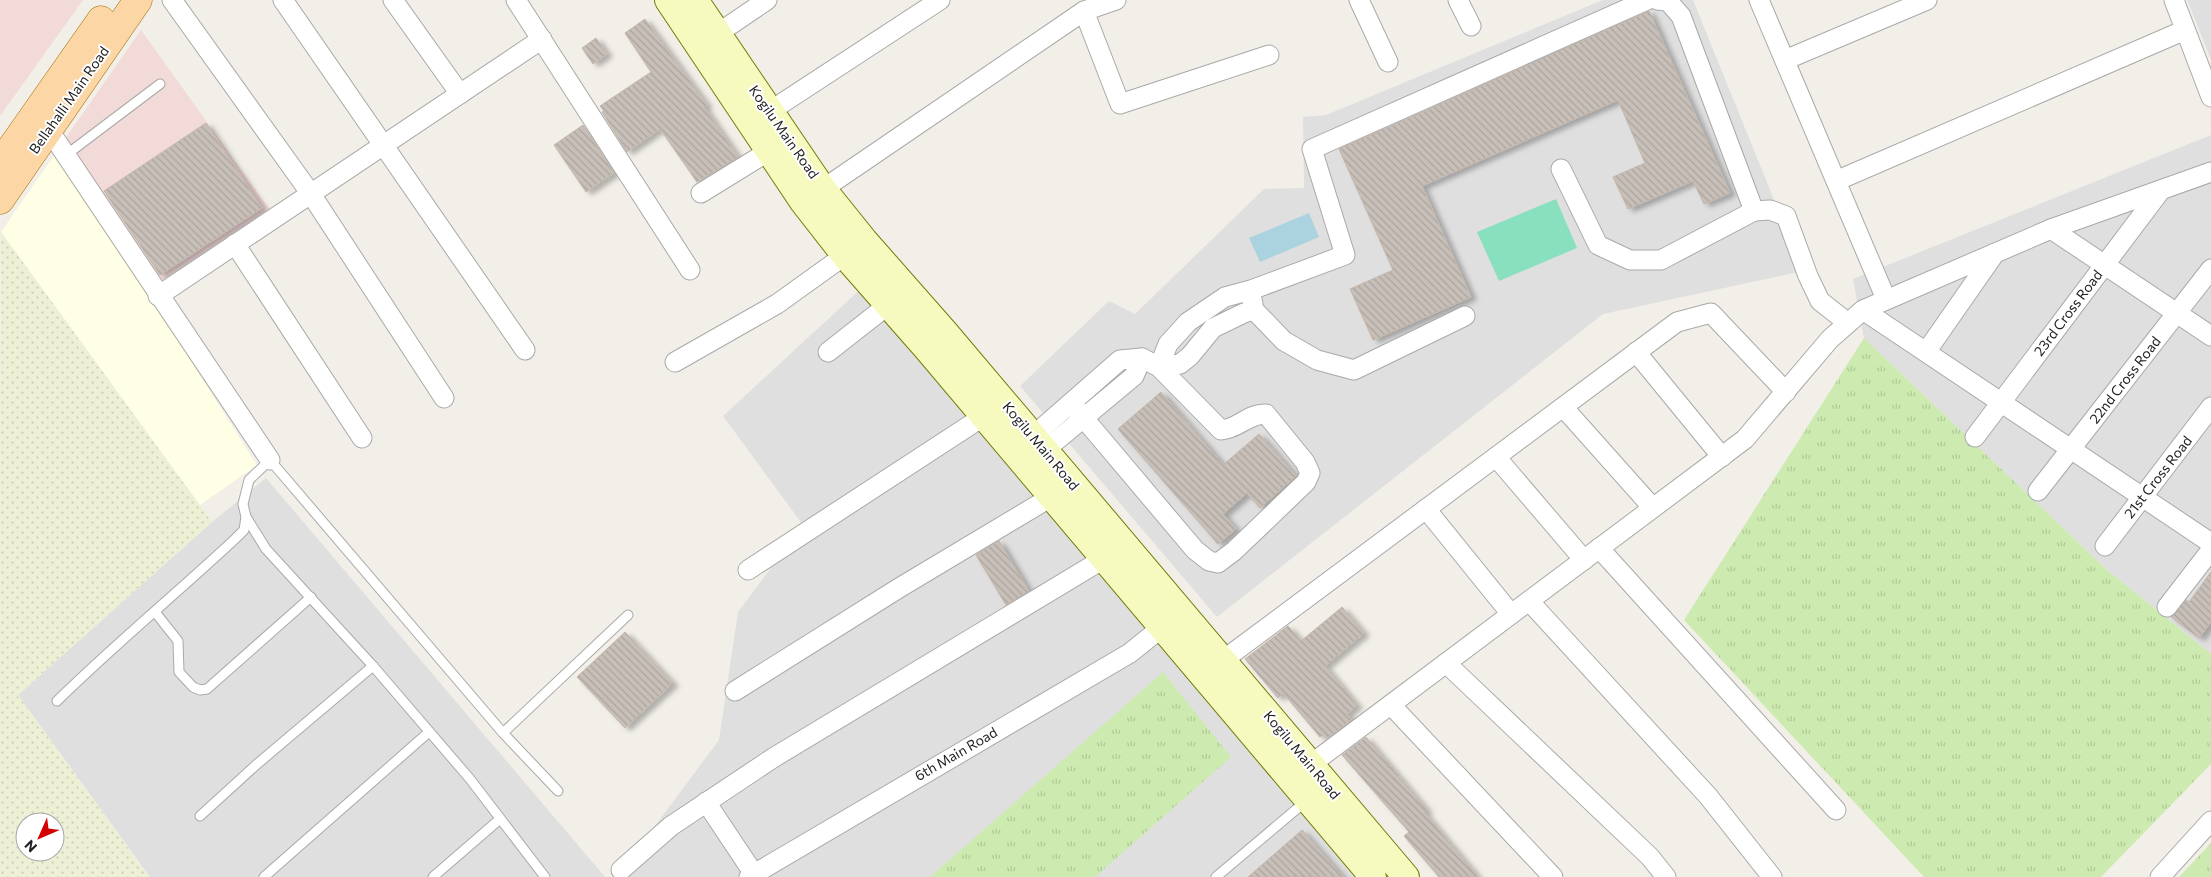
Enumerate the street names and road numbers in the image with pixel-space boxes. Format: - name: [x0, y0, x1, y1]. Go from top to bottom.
- street label: Bellahalli Main Road: [25, 43, 112, 157]
- street label: Kogilu Main Road: [746, 82, 823, 182]
- street label: 23rd Cross Road: [2030, 266, 2105, 359]
- street label: 22nd Cross Road: [2085, 333, 2164, 427]
- street label: Kogilu Main Road: [999, 398, 1083, 493]
- street label: 21st Cross Road: [2120, 432, 2195, 521]
- street label: Kogilu Main Road: [1260, 707, 1344, 802]
- street label: 6th Main Road: [911, 723, 1000, 784]

